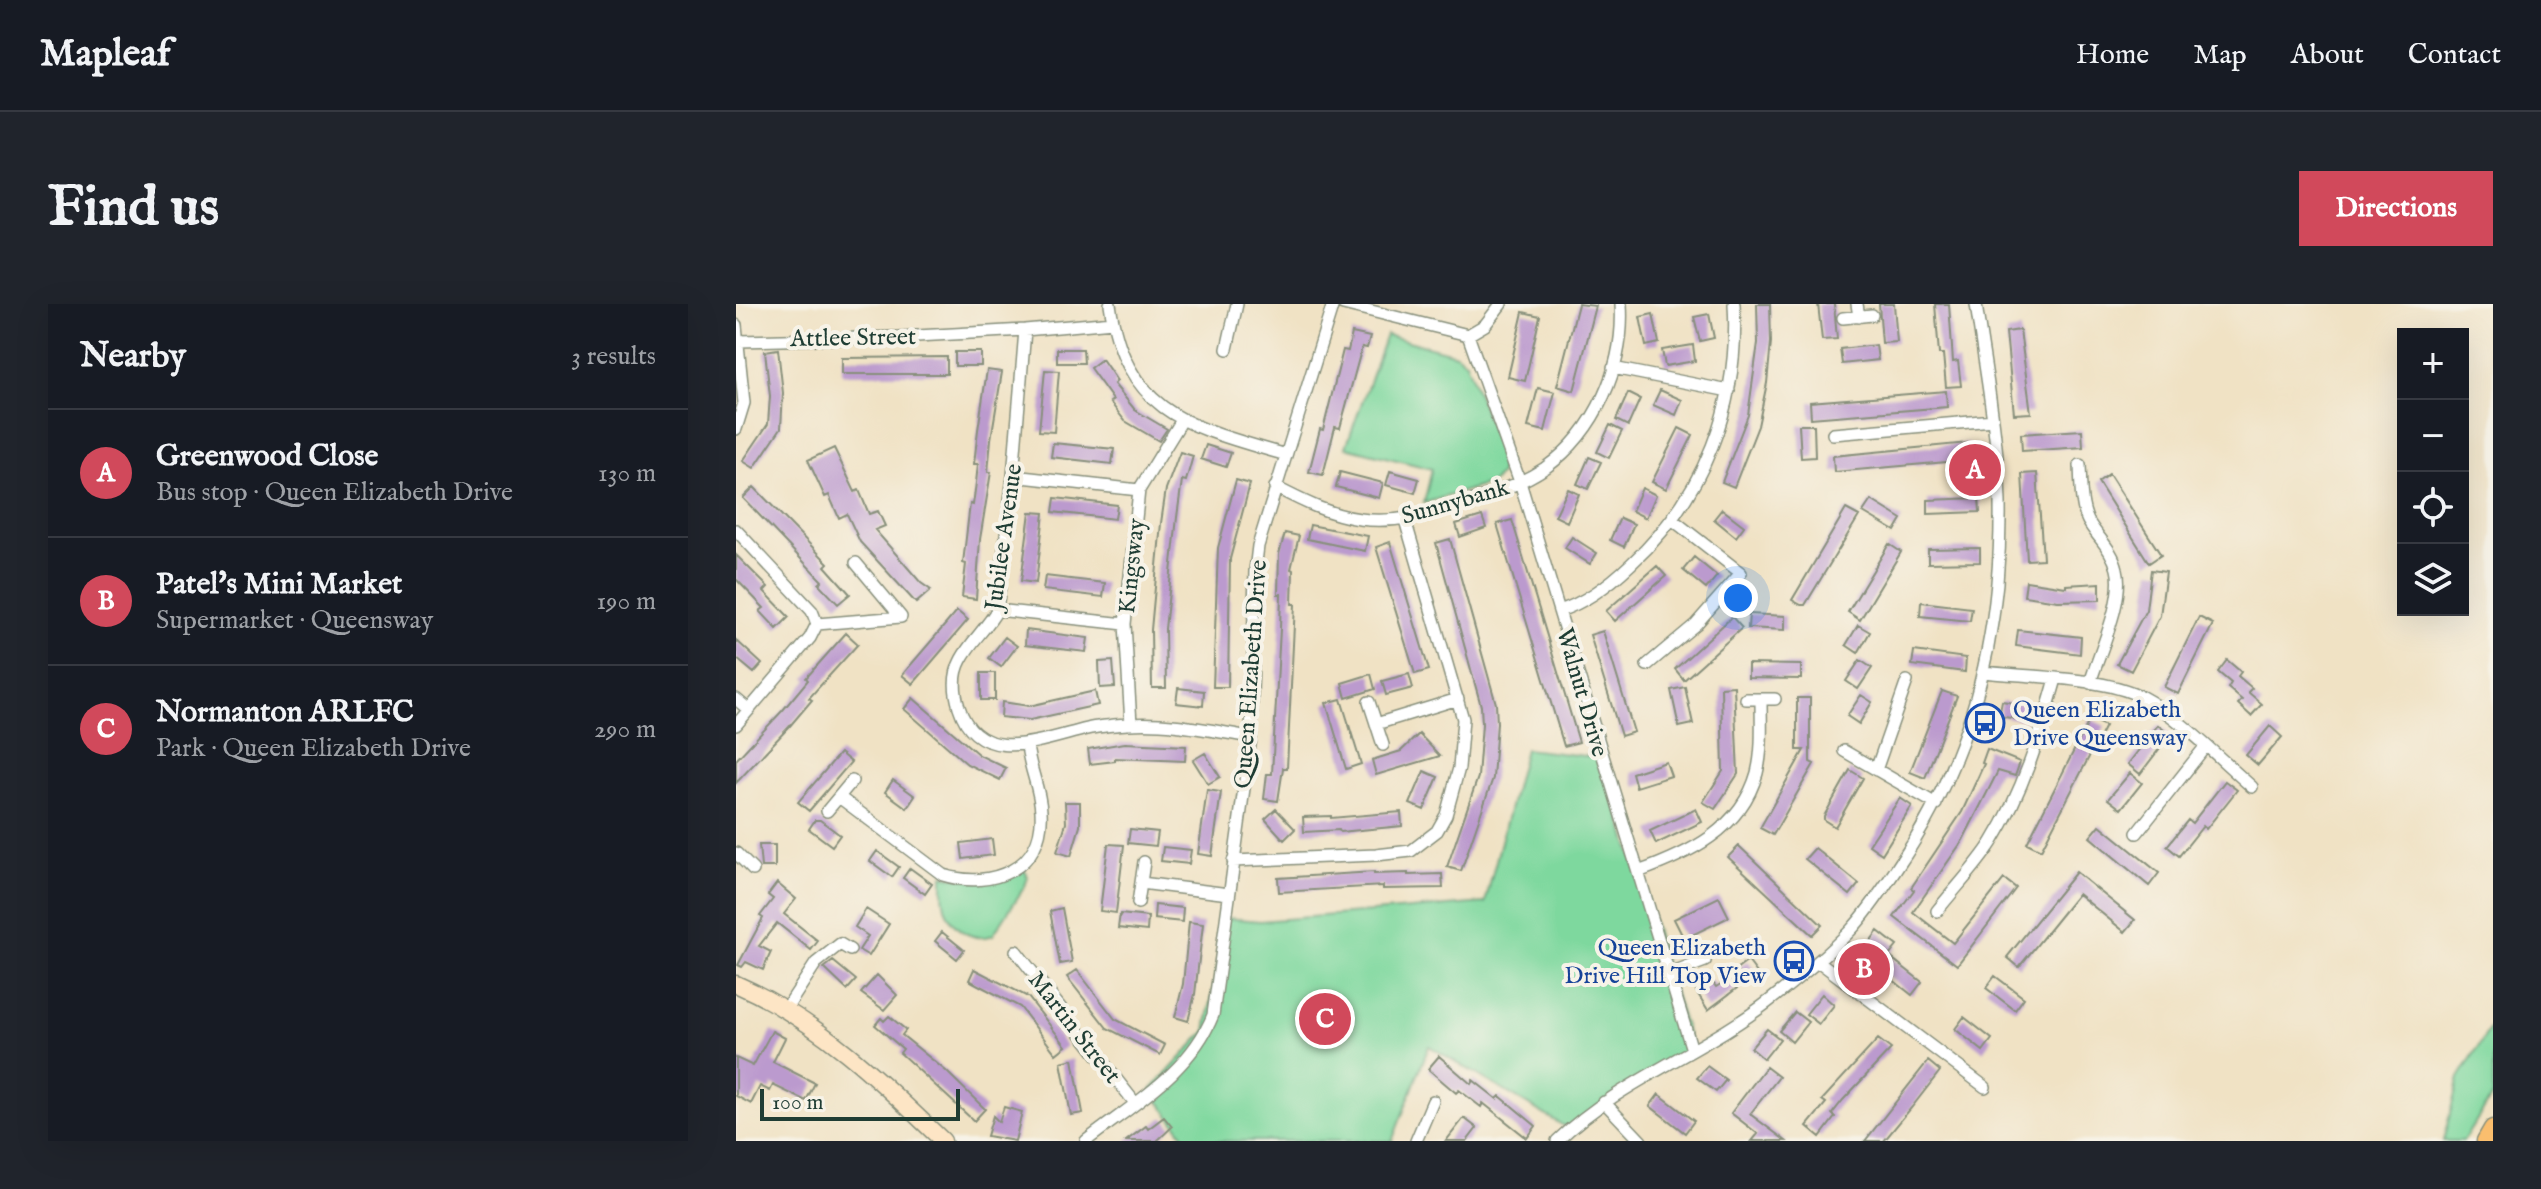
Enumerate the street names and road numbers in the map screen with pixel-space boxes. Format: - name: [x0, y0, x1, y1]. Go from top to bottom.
- street label: Attlee Street: [789, 322, 916, 355]
- street label: Jubilee Avenue: [978, 462, 1030, 616]
- street label: Sunnybank: [1398, 472, 1513, 533]
- street label: Kingsway: [1112, 517, 1153, 615]
- street label: Queen Elizabeth Drive: [1228, 559, 1275, 790]
- street label: Walnut Drive: [1548, 624, 1615, 761]
- street label: Martin Street: [1020, 966, 1127, 1090]

